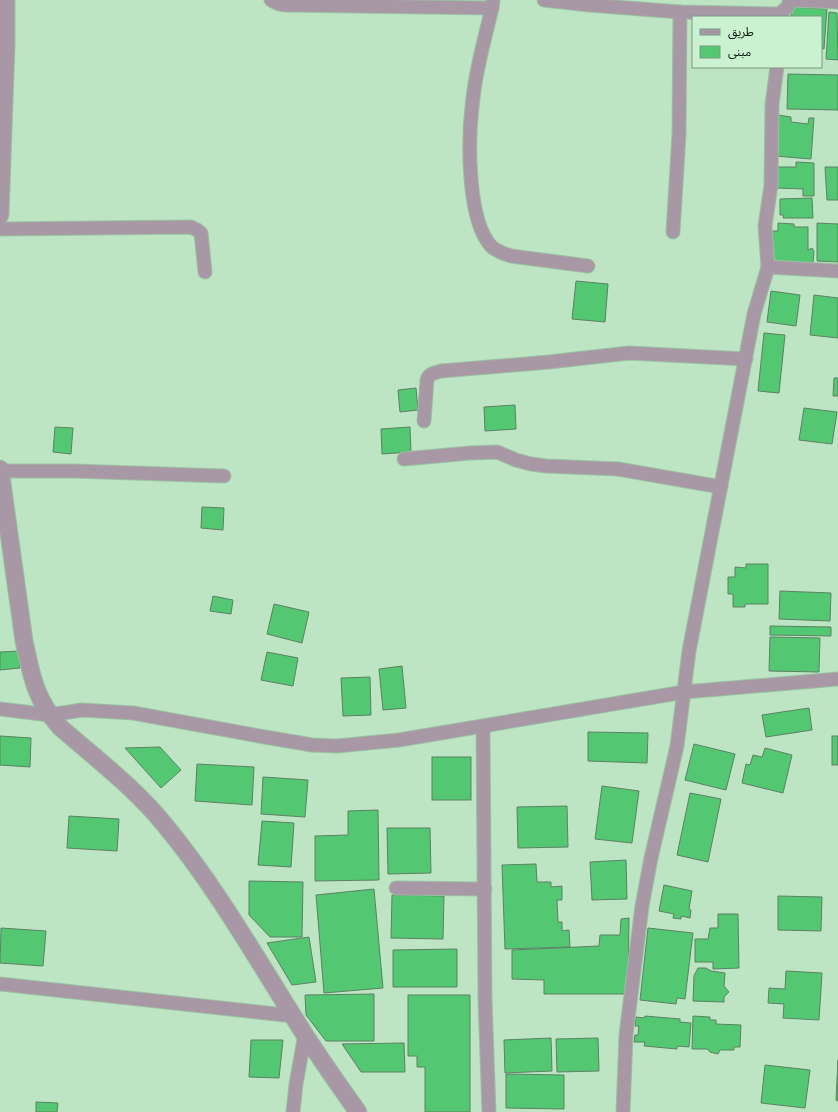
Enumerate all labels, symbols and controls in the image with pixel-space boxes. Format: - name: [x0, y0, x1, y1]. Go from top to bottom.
- legend: [692, 16, 822, 68]
- text: طريق: [728, 25, 754, 40]
- text: مبنى: [728, 45, 751, 59]

